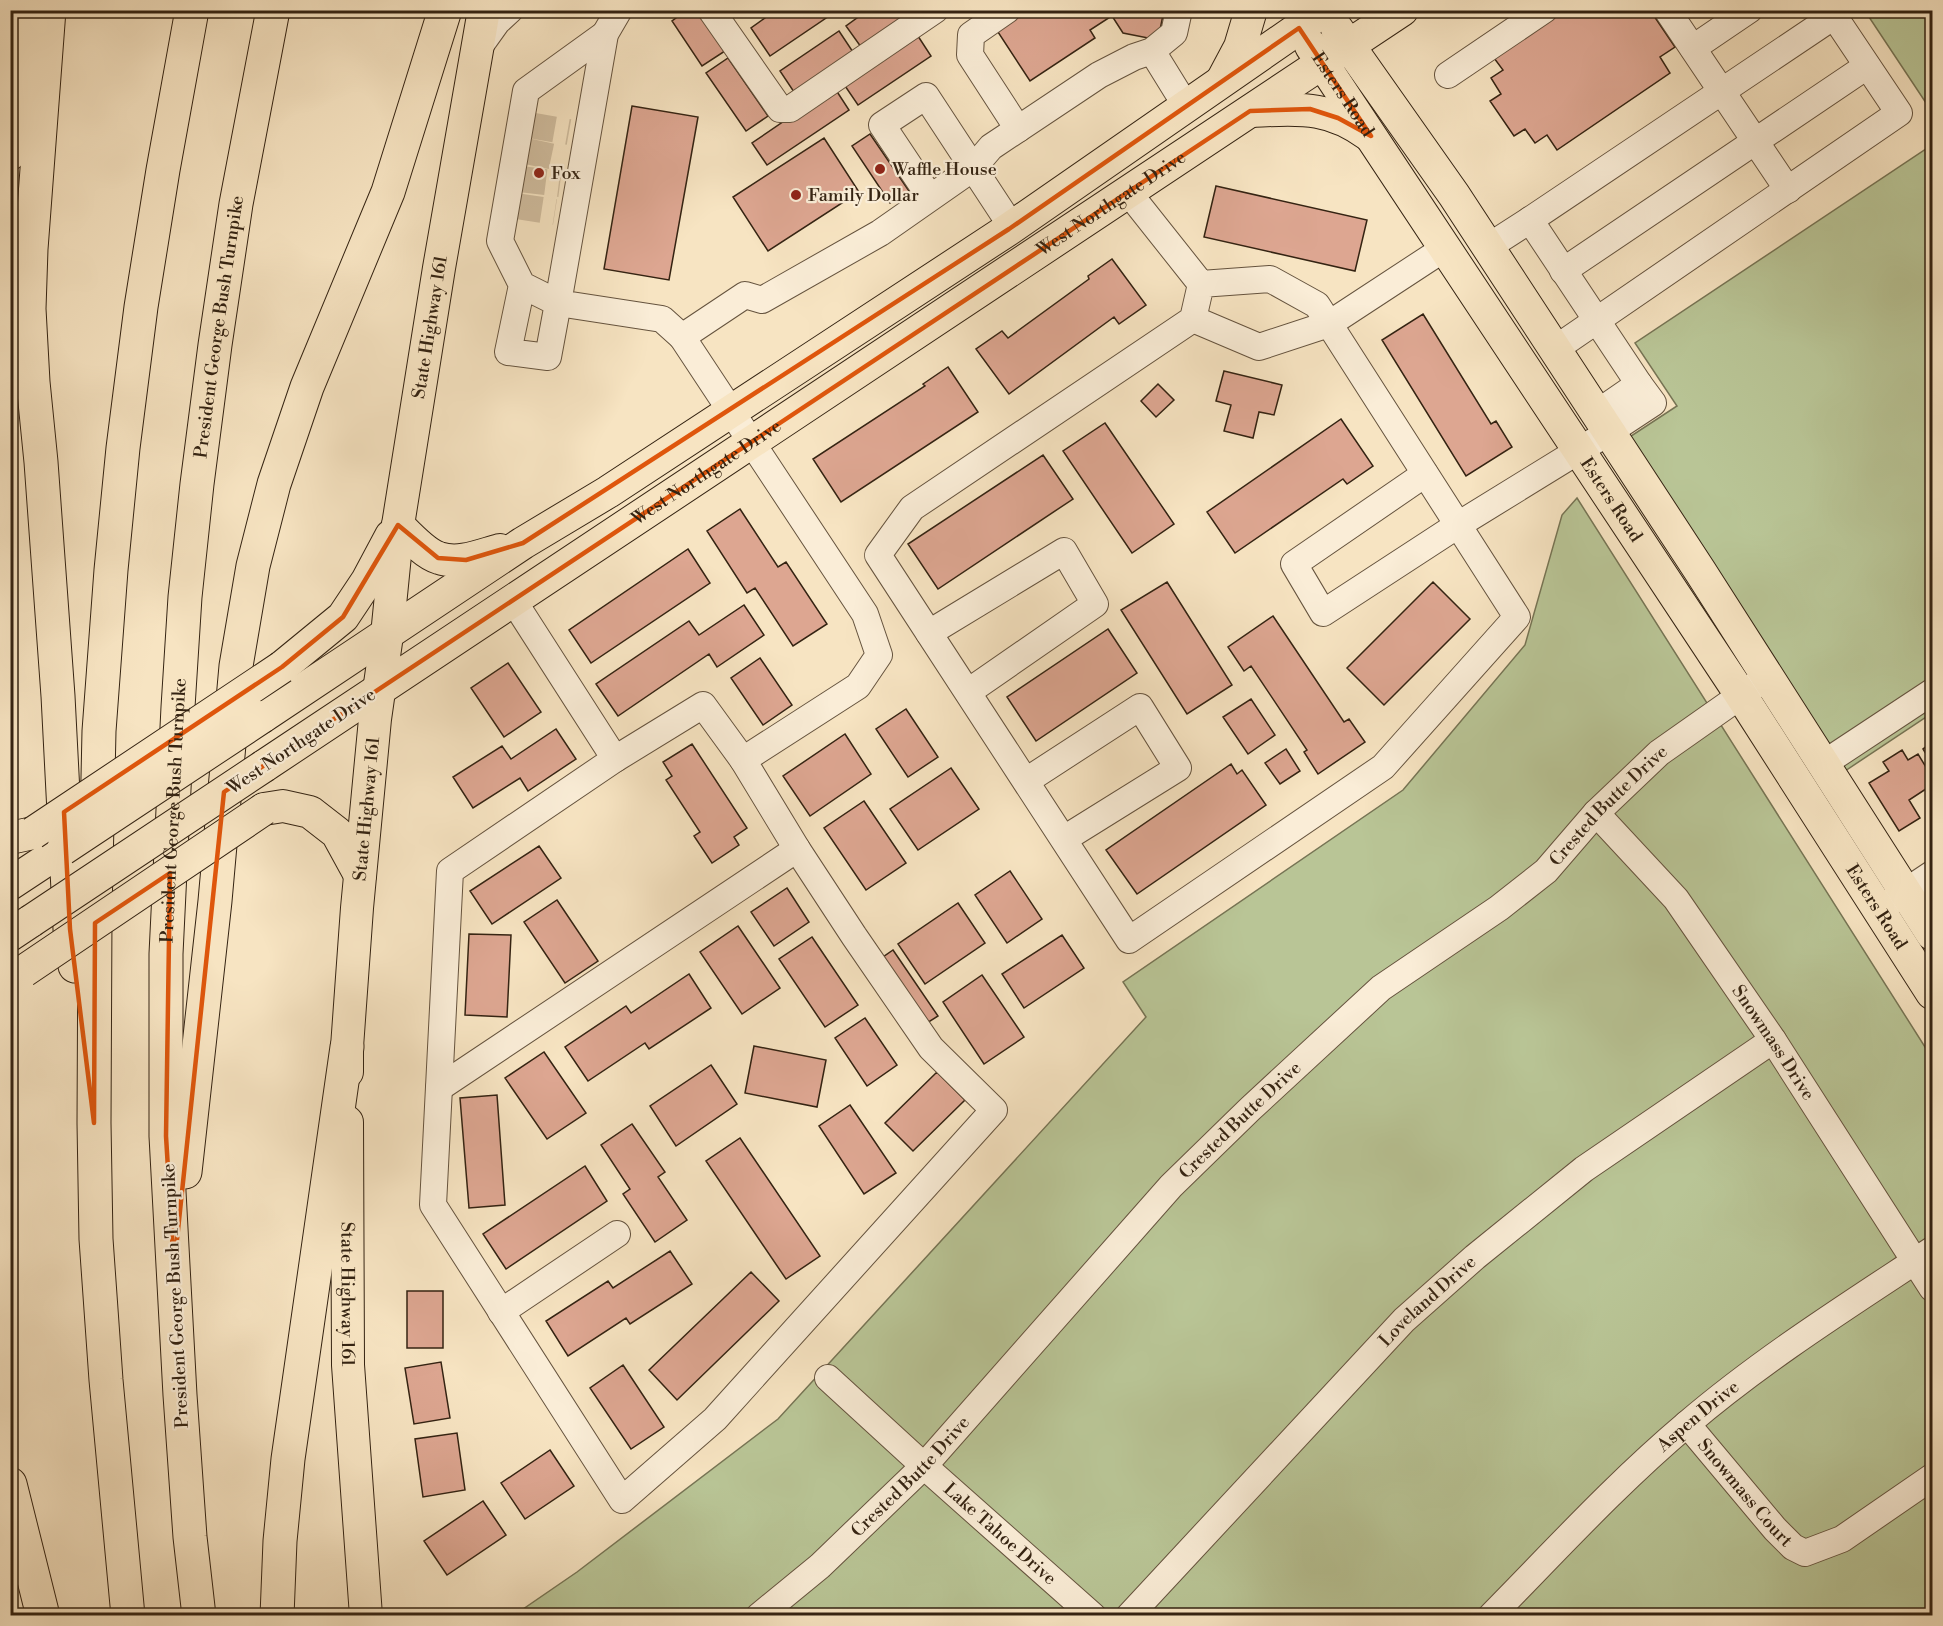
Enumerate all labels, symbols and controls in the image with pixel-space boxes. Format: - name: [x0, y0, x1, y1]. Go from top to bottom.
- street label: Esters Road: [1306, 48, 1379, 142]
- street label: West Northgate Drive: [1031, 146, 1191, 262]
- place label: Waffle House: [891, 158, 997, 181]
- place label: Fox: [551, 162, 581, 185]
- marker: Waffle House: [873, 162, 887, 176]
- marker: Fox: [532, 166, 546, 180]
- place label: Family Dollar: [808, 184, 919, 207]
- marker: Family Dollar: [789, 188, 803, 202]
- street label: President George Bush Turnpike: [189, 194, 249, 460]
- street label: State Highway 161: [407, 254, 453, 400]
- street label: West Northgate Drive: [627, 415, 786, 531]
- street label: Esters Road: [1575, 453, 1648, 547]
- street label: President George Bush Turnpike: [156, 677, 192, 944]
- street label: West Northgate Drive: [222, 683, 380, 800]
- street label: State Highway 161: [349, 735, 385, 882]
- street label: Crested Butte Drive: [1544, 740, 1672, 871]
- street label: Esters Road: [1840, 860, 1913, 955]
- street label: Snowmass Drive: [1727, 981, 1820, 1105]
- street label: Crested Butte Drive: [1174, 1056, 1306, 1184]
- street label: President George Bush Turnpike: [157, 1163, 194, 1429]
- street label: State Highway 161: [335, 1222, 359, 1367]
- street label: Loveland Drive: [1374, 1251, 1481, 1352]
- street label: Aspen Drive: [1651, 1375, 1744, 1458]
- street label: Crested Butte Drive: [846, 1411, 975, 1542]
- street label: Snowmass Court: [1692, 1434, 1798, 1552]
- street label: Lake Tahoe Drive: [939, 1478, 1061, 1590]

